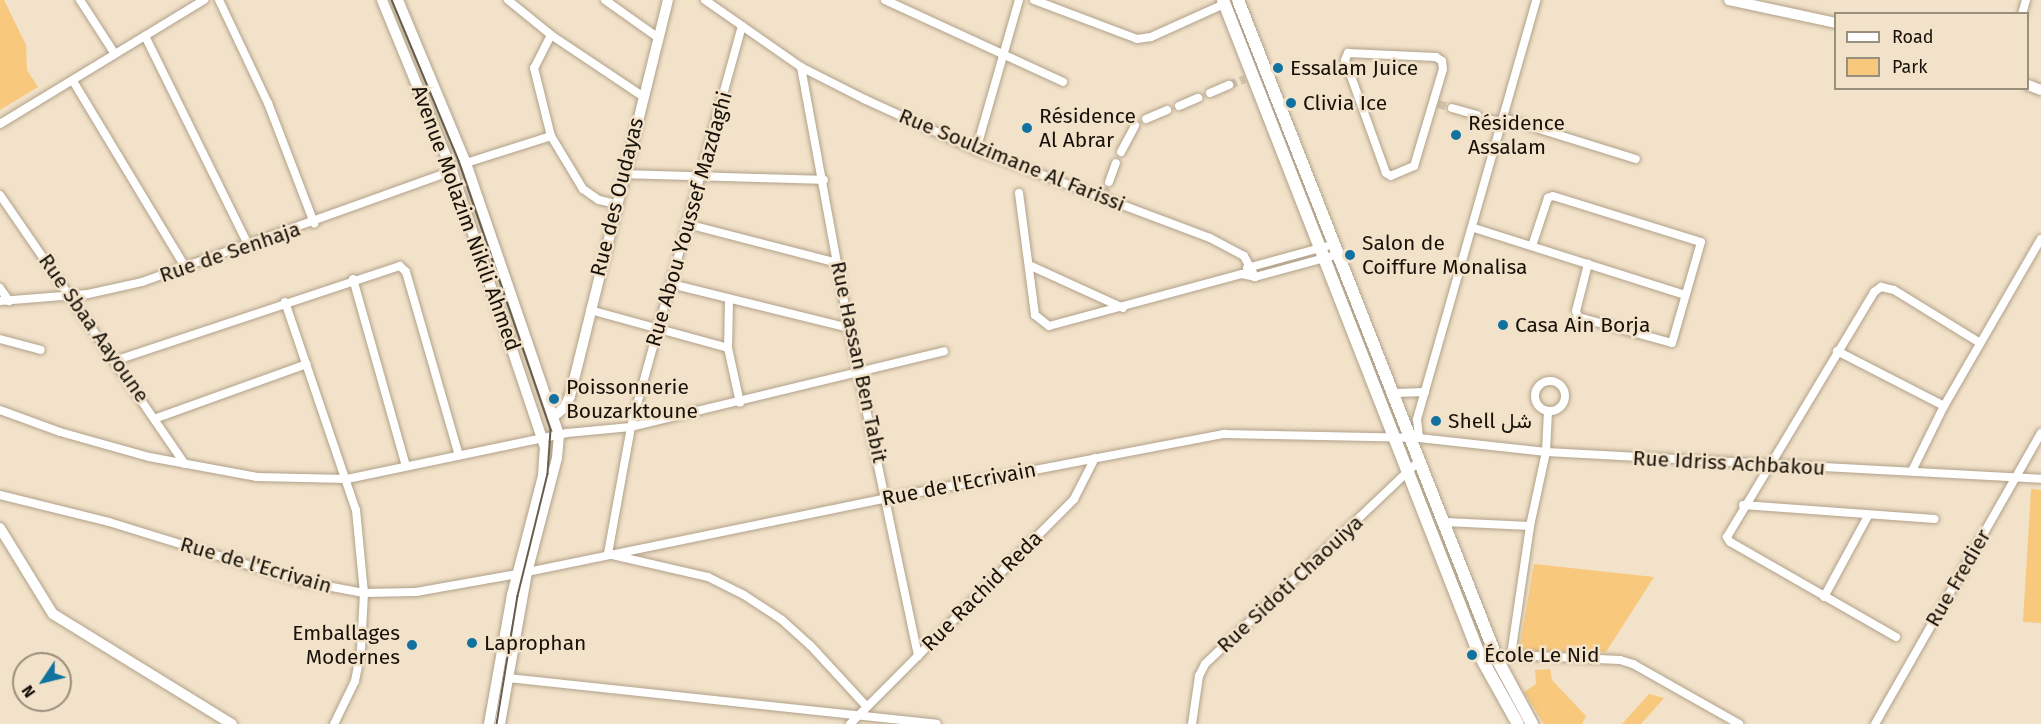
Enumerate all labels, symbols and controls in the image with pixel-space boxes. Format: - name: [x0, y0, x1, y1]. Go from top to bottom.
- legend: [1834, 12, 2029, 90]
- text: Road: [1892, 26, 1934, 48]
- place label: Essalam Juice: [1290, 55, 1418, 81]
- text: Park: [1892, 56, 1927, 78]
- marker: Essalam Juice: [1271, 61, 1285, 75]
- street label: Avenue Molazim Nikili Ahmed: [406, 82, 526, 354]
- street label: Rue Abou Youssef Mazdaghi: [640, 88, 738, 350]
- place label: Clivia Ice: [1303, 90, 1387, 116]
- marker: Clivia Ice: [1284, 96, 1298, 110]
- street label: Rue Soulzimane Al Farissi: [895, 103, 1129, 217]
- place label: Résidence Al Abrar: [1039, 103, 1136, 153]
- place label: Résidence Assalam: [1468, 110, 1565, 160]
- street label: Rue des Oudayas: [585, 115, 649, 279]
- marker: Résidence Al Abrar: [1020, 121, 1034, 135]
- marker: Résidence Assalam: [1449, 128, 1463, 142]
- street label: Rue de Senhaja: [156, 216, 304, 288]
- place label: Salon de Coiffure Monalisa: [1362, 230, 1528, 280]
- marker: Salon de Coiffure Monalisa: [1343, 248, 1357, 262]
- street label: Rue Sbaa Aayoune: [33, 249, 155, 407]
- street label: Rue Hassan Ben Tabit: [825, 259, 893, 465]
- place label: Casa Ain Borja: [1515, 312, 1650, 338]
- marker: Casa Ain Borja: [1496, 318, 1510, 332]
- place label: Poissonnerie Bouzarktoune: [566, 374, 698, 424]
- marker: Poissonnerie Bouzarktoune: [547, 392, 561, 406]
- place label: Shell شل: [1448, 408, 1532, 434]
- marker: Shell شل: [1429, 414, 1443, 428]
- street label: Rue Idriss Achbakou: [1632, 445, 1826, 481]
- street label: Rue de l'Ecrivain: [880, 457, 1038, 511]
- street label: Rue Sidoti Chaouiya: [1212, 510, 1368, 658]
- street label: Rue Fredier: [1920, 525, 1996, 631]
- street label: Rue Rachid Reda: [917, 526, 1047, 656]
- street label: Rue de l'Ecrivain: [177, 531, 335, 599]
- place label: Emballages Modernes: [292, 620, 400, 670]
- place label: Laprophan: [484, 630, 586, 656]
- marker: Laprophan: [465, 636, 479, 650]
- marker: Emballages Modernes: [405, 638, 419, 652]
- place label: École Le Nid: [1484, 642, 1600, 668]
- marker: École Le Nid: [1465, 648, 1479, 662]
- north arrow: [12, 652, 72, 712]
- text: N: [18, 682, 39, 701]

